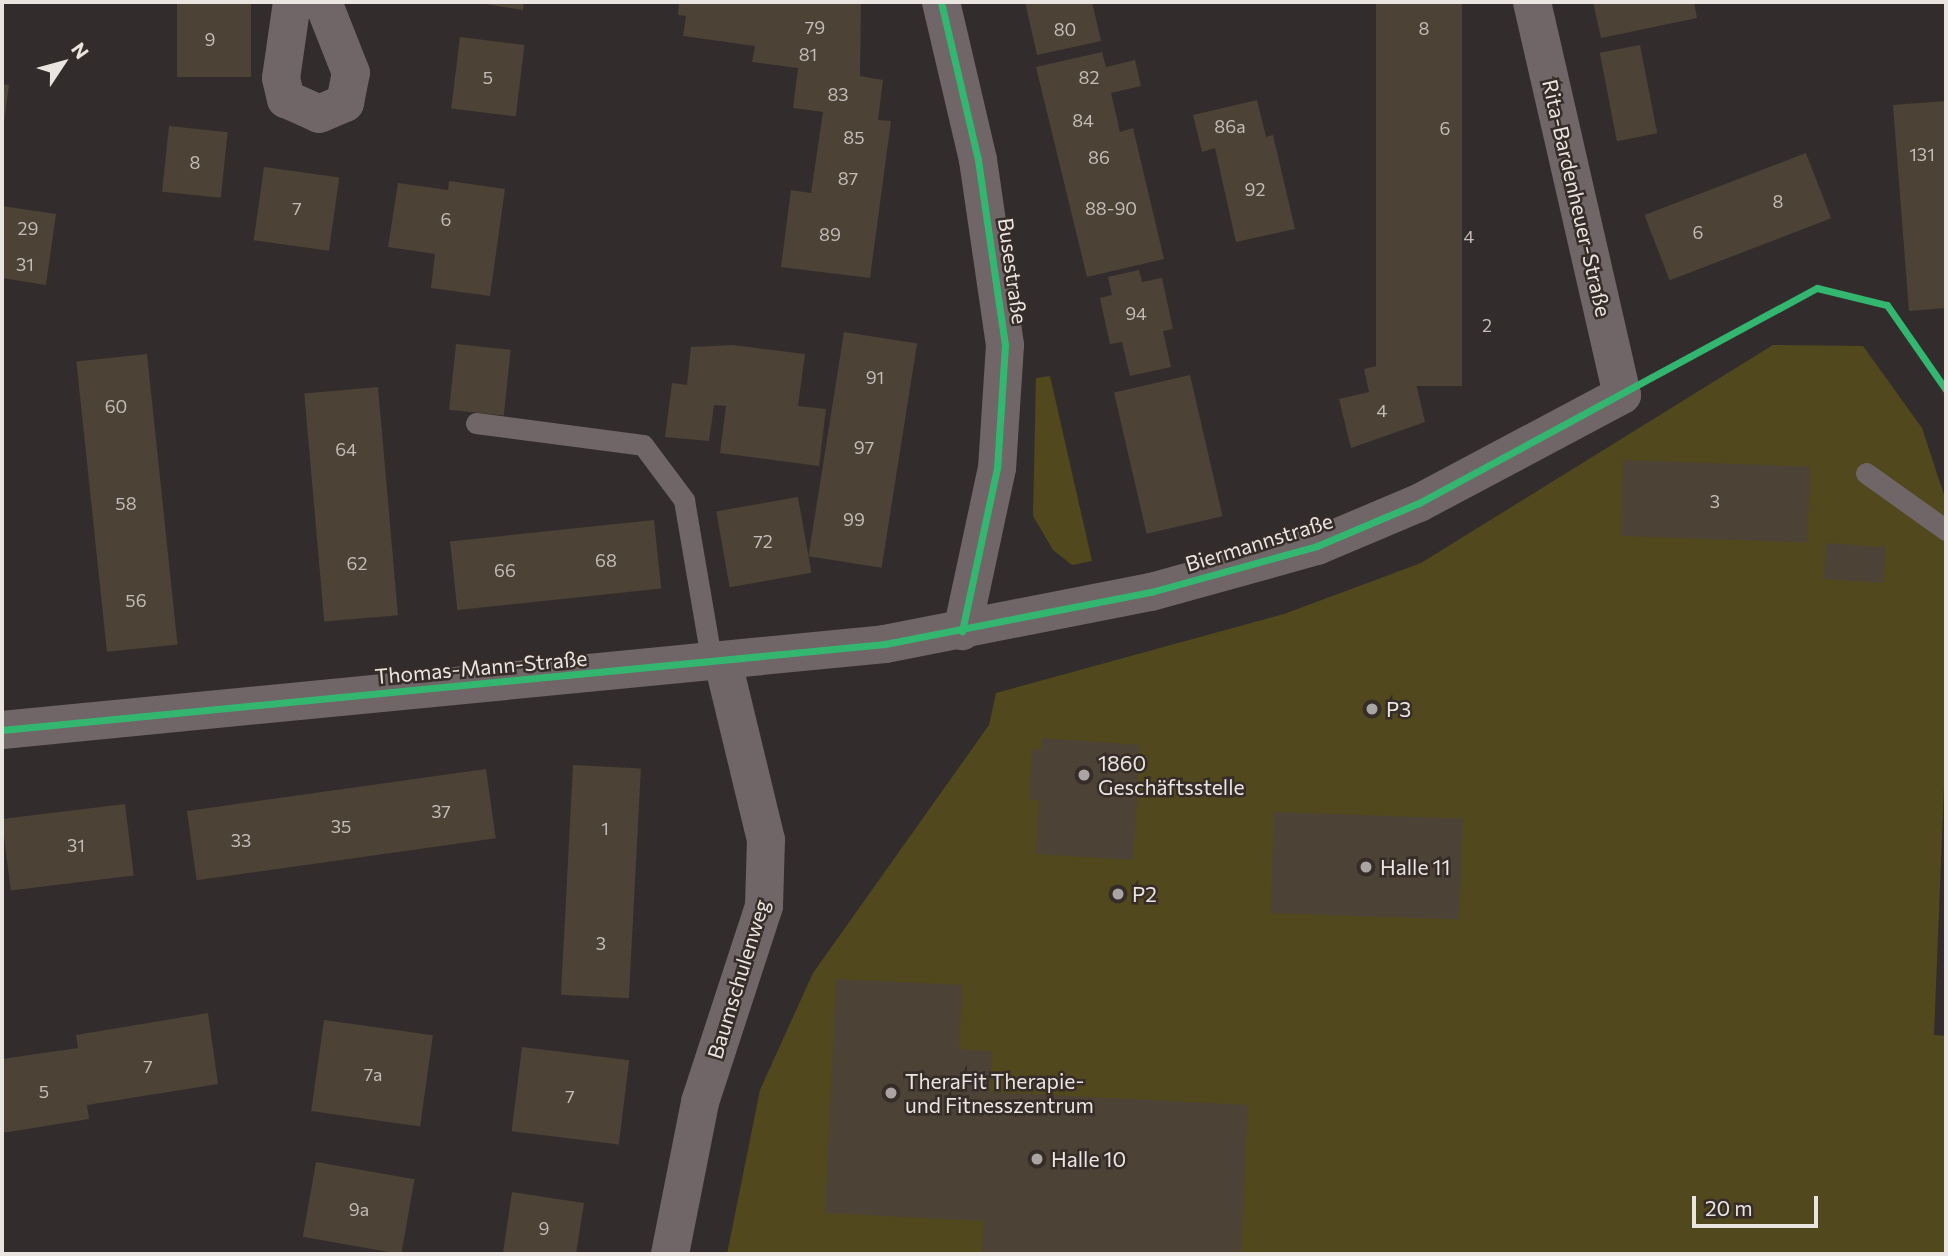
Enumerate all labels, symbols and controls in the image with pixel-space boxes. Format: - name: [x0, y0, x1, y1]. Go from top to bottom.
- house number: 79: [805, 16, 825, 38]
- house number: 8: [1419, 17, 1429, 39]
- house number: 80: [1054, 18, 1076, 40]
- north arrow: [28, 28, 98, 98]
- house number: 9: [205, 28, 215, 50]
- text: N: [67, 38, 94, 63]
- house number: 81: [799, 43, 817, 65]
- house number: 5: [483, 66, 493, 88]
- house number: 82: [1079, 66, 1099, 88]
- street label: Rita-Bardenheuer-Straße: [1537, 77, 1617, 319]
- house number: 83: [827, 83, 849, 105]
- house number: 84: [1072, 109, 1094, 131]
- house number: 86a: [1214, 115, 1246, 137]
- house number: 6: [1440, 117, 1450, 139]
- house number: 85: [843, 126, 865, 148]
- house number: 131: [1909, 143, 1935, 165]
- house number: 86: [1088, 146, 1110, 168]
- house number: 8: [190, 151, 200, 173]
- house number: 87: [838, 167, 858, 189]
- house number: 92: [1245, 178, 1265, 200]
- house number: 8: [1773, 190, 1783, 212]
- house number: 7: [292, 197, 302, 219]
- house number: 88-90: [1085, 197, 1137, 219]
- house number: 6: [441, 208, 451, 230]
- street label: Busestraße: [993, 216, 1033, 326]
- house number: 29: [18, 217, 38, 239]
- house number: 6: [1693, 221, 1703, 243]
- house number: 89: [819, 223, 841, 245]
- house number: 4: [1464, 225, 1474, 247]
- house number: 31: [16, 253, 34, 275]
- house number: 94: [1125, 302, 1147, 324]
- house number: 2: [1482, 314, 1492, 336]
- house number: 91: [866, 366, 884, 388]
- house number: 60: [105, 395, 127, 417]
- house number: 4: [1377, 399, 1387, 421]
- house number: 97: [854, 436, 874, 458]
- house number: 64: [335, 438, 357, 460]
- house number: 3: [1710, 490, 1720, 512]
- house number: 58: [115, 492, 137, 514]
- house number: 99: [843, 508, 865, 530]
- street label: Biermannstraße: [1182, 508, 1336, 576]
- house number: 72: [753, 530, 773, 552]
- house number: 68: [595, 549, 617, 571]
- house number: 62: [347, 552, 367, 574]
- house number: 66: [494, 559, 516, 581]
- house number: 56: [125, 589, 147, 611]
- street label: Thomas-Mann-Straße: [374, 645, 588, 689]
- place label: P3: [1386, 696, 1411, 722]
- marker: P3: [1364, 701, 1380, 717]
- place label: 1860 Geschäftsstelle: [1098, 750, 1245, 800]
- marker: 1860 Geschäftsstelle: [1076, 767, 1092, 783]
- house number: 37: [431, 800, 451, 822]
- house number: 35: [331, 815, 351, 837]
- house number: 1: [601, 817, 609, 839]
- house number: 33: [231, 829, 251, 851]
- house number: 31: [67, 834, 85, 856]
- place label: Halle 11: [1380, 854, 1450, 880]
- marker: Halle 11: [1358, 859, 1374, 875]
- place label: P2: [1132, 881, 1157, 907]
- marker: P2: [1110, 886, 1126, 902]
- street label: Baumschulenweg: [702, 896, 774, 1062]
- house number: 3: [596, 932, 606, 954]
- house number: 7: [143, 1055, 153, 1077]
- house number: 7a: [364, 1063, 382, 1085]
- place label: TheraFit Therapie- und Fitnesszentrum: [905, 1068, 1094, 1118]
- house number: 5: [39, 1080, 49, 1102]
- house number: 7: [565, 1085, 575, 1107]
- marker: TheraFit Therapie- und Fitnesszentrum: [883, 1085, 899, 1101]
- place label: Halle 10: [1051, 1146, 1126, 1172]
- marker: Halle 10: [1029, 1151, 1045, 1167]
- scale bar: [1696, 1182, 1822, 1226]
- text: 20 m: [1705, 1195, 1753, 1220]
- house number: 9a: [349, 1198, 369, 1220]
- house number: 9: [539, 1217, 549, 1239]

